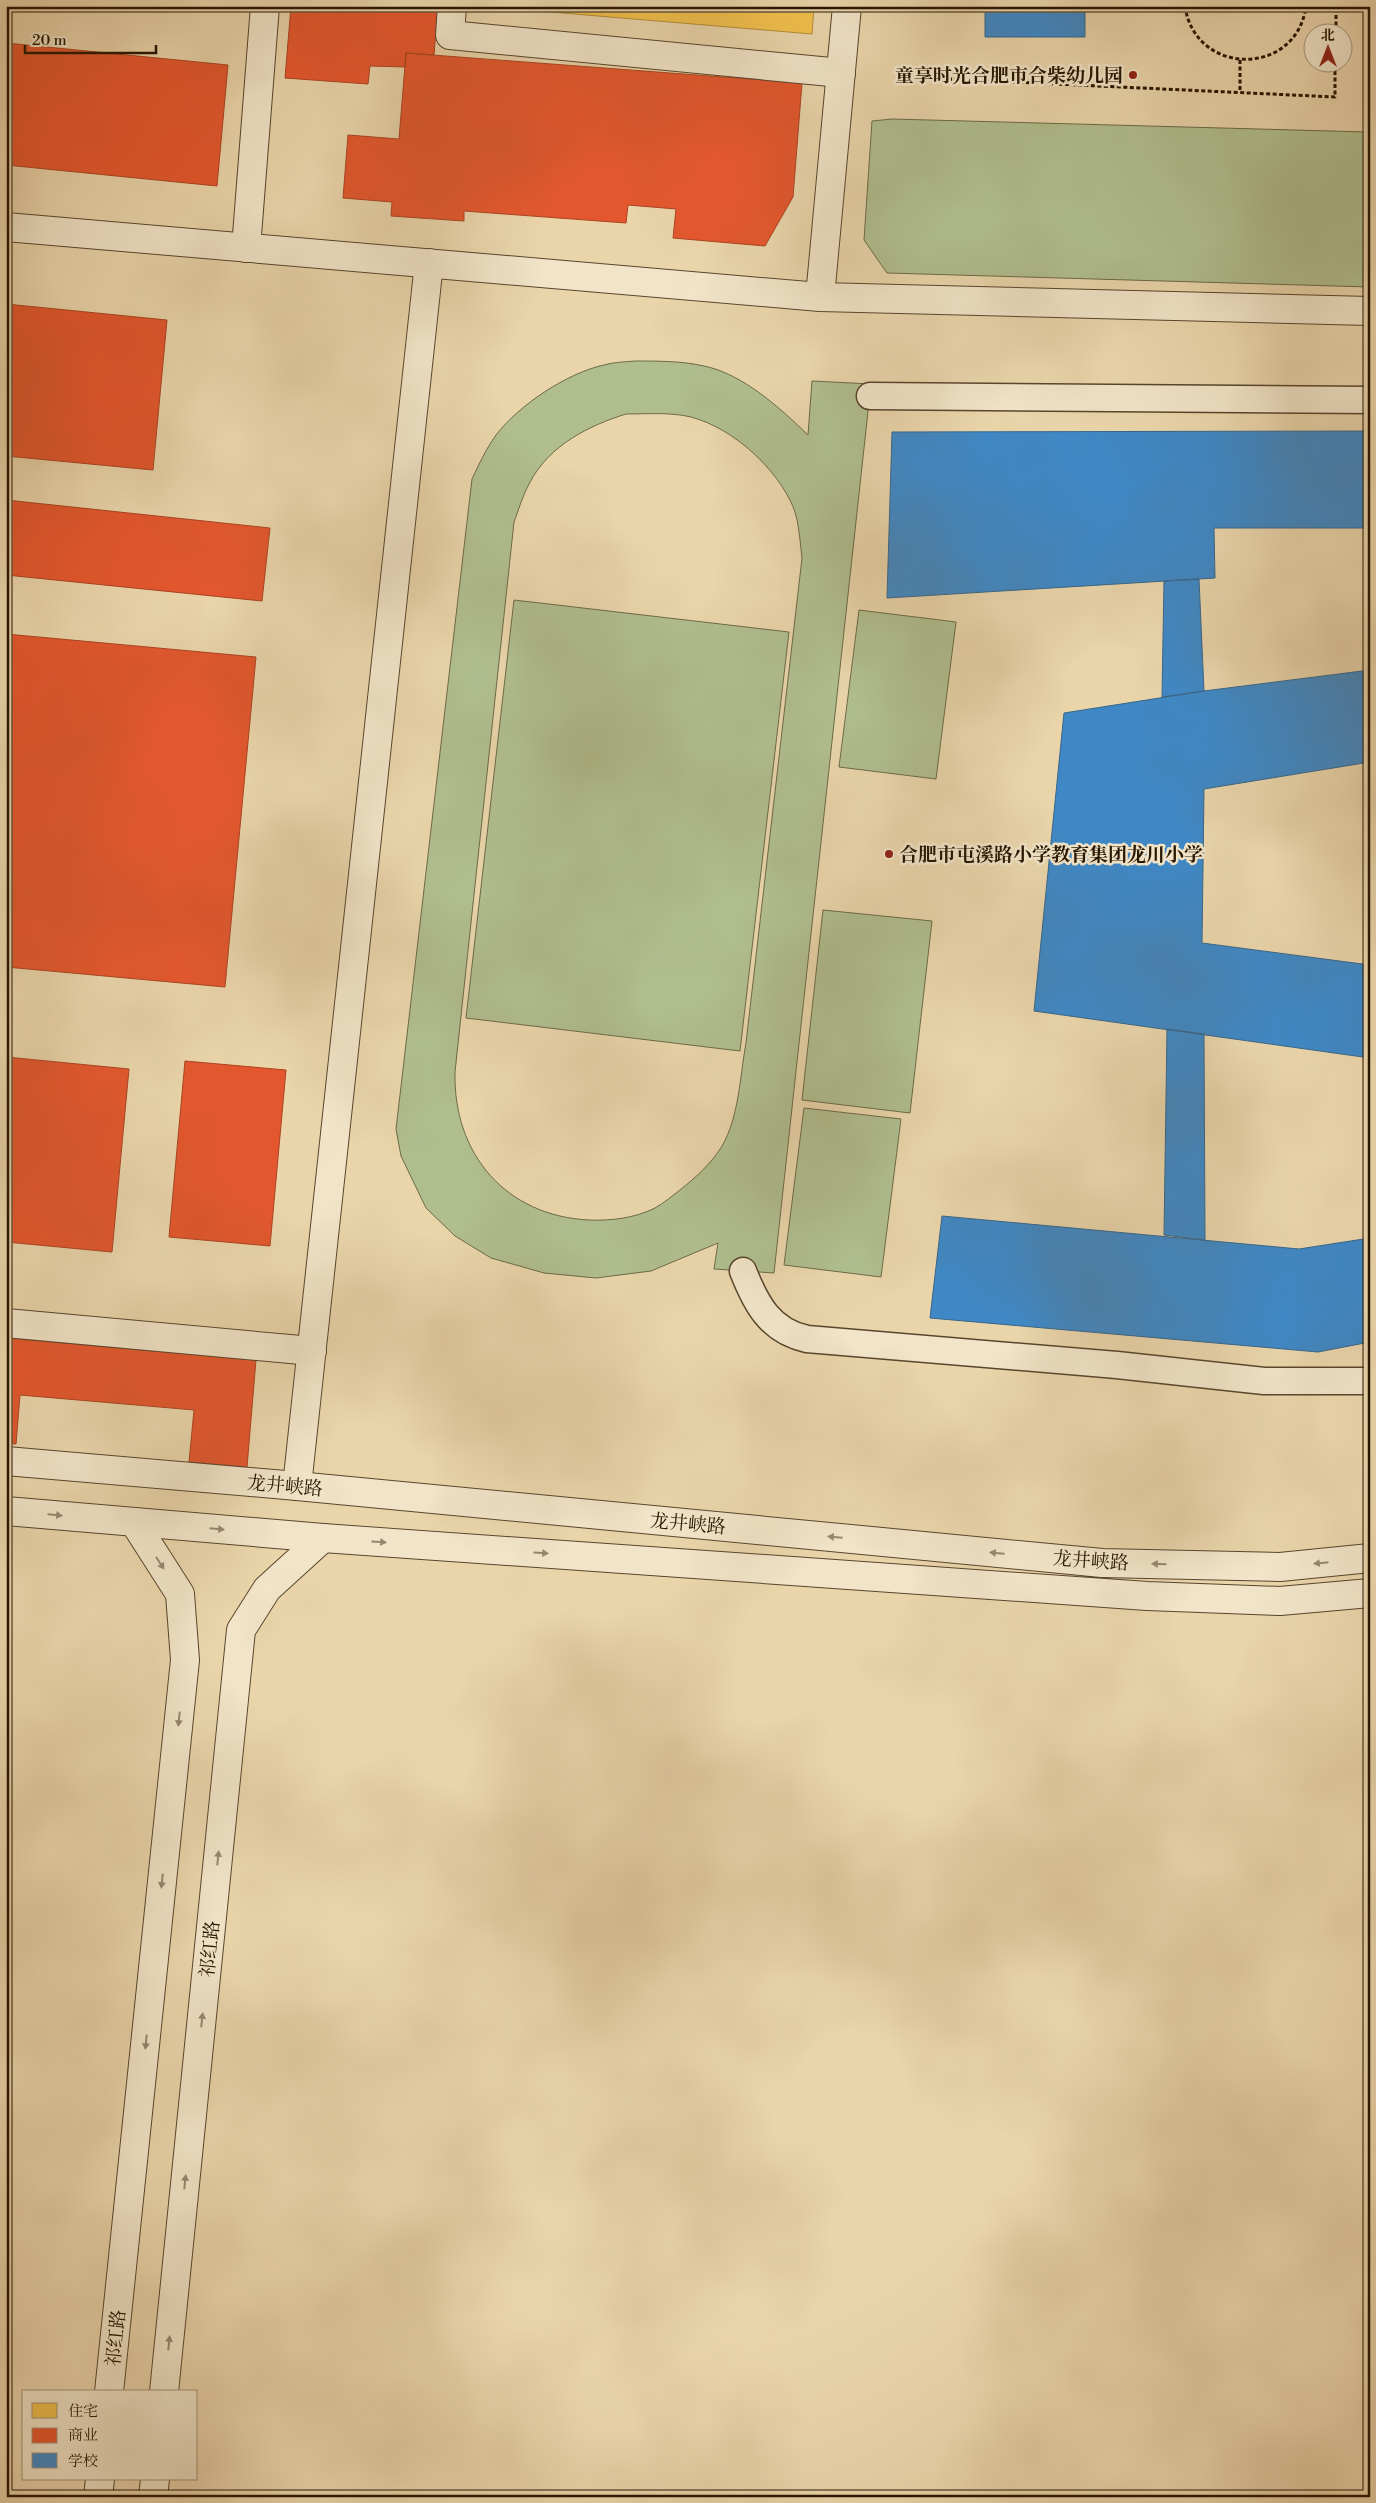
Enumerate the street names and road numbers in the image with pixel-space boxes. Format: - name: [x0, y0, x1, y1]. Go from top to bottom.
- street label: 龙井峡路: [246, 1471, 324, 1501]
- street label: 龙井峡路: [649, 1509, 727, 1539]
- street label: 龙井峡路: [1052, 1546, 1130, 1576]
- street label: 祁红路: [195, 1919, 225, 1979]
- street label: 祁红路: [101, 2308, 131, 2368]

